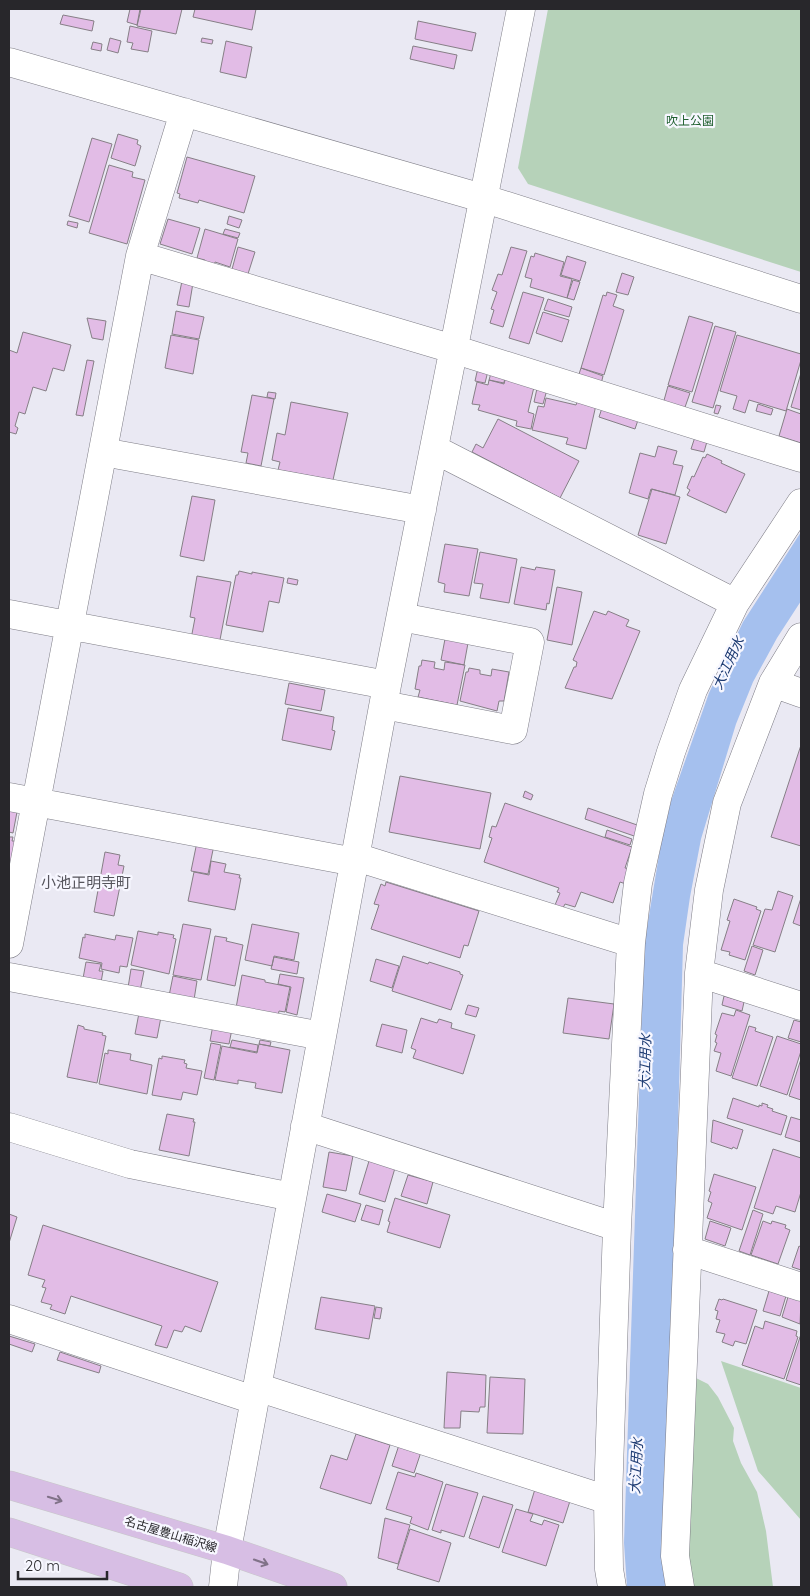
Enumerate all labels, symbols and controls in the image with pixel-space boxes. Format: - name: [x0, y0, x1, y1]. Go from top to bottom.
- park label: 吹上公園: [666, 113, 714, 128]
- water label: 大江用水: [708, 632, 749, 692]
- district label: 小池正明寺町: [41, 873, 131, 892]
- water label: 大江用水: [636, 1032, 655, 1090]
- water label: 大江用水: [626, 1436, 647, 1494]
- one-way arrow: [47, 1494, 63, 1504]
- street label: 名古屋豊山稲沢線: [123, 1513, 219, 1555]
- scale bar: [18, 1548, 106, 1580]
- text: 20 m: [25, 1556, 60, 1575]
- one-way arrow: [253, 1558, 268, 1567]

